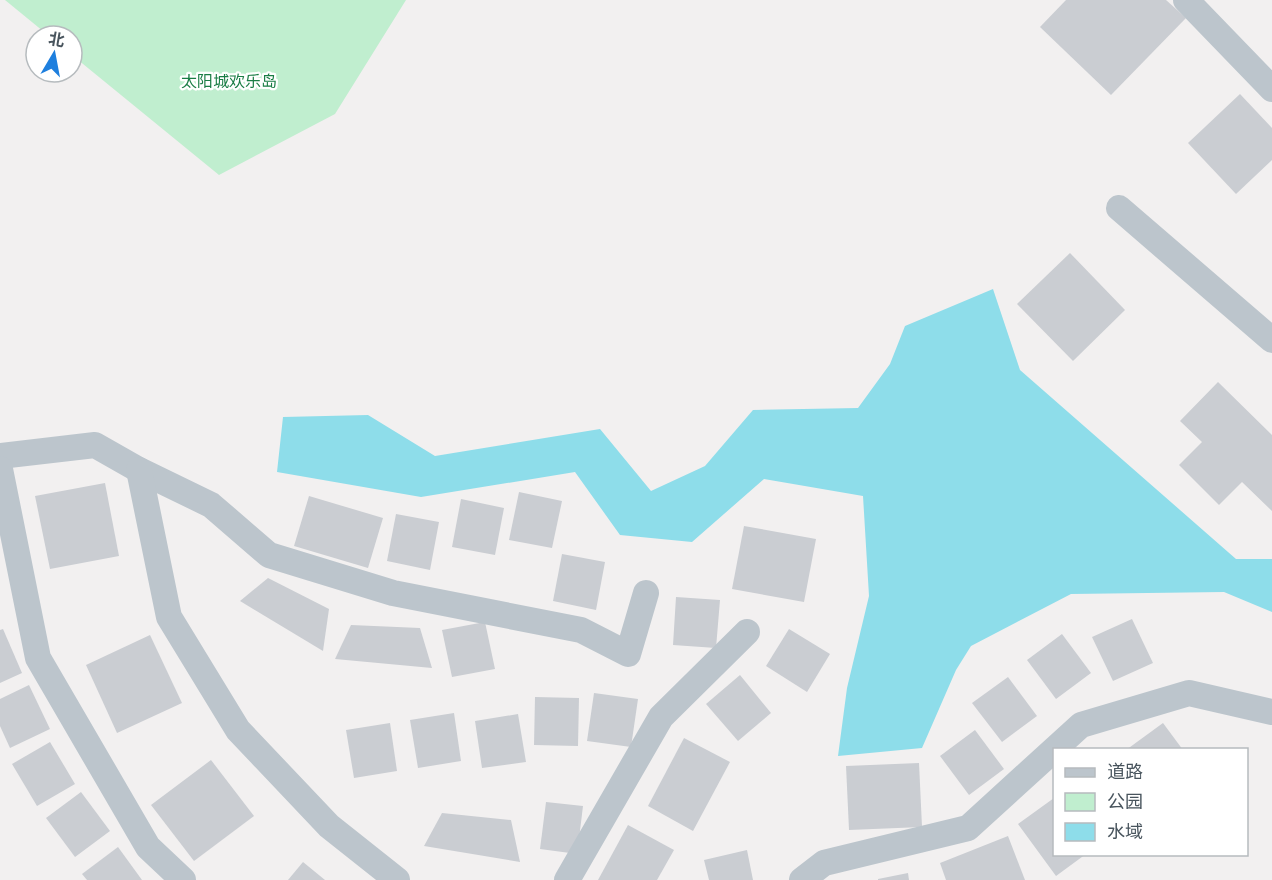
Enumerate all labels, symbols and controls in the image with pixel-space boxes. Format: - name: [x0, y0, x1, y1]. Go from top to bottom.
- north arrow: [24, 24, 84, 84]
- text: 北: [47, 28, 66, 49]
- park label: 太阳城欢乐岛: [181, 71, 277, 90]
- legend: [1053, 748, 1248, 856]
- text: 道路: [1107, 760, 1143, 782]
- text: 公园: [1107, 790, 1143, 812]
- text: 水域: [1107, 820, 1143, 842]

